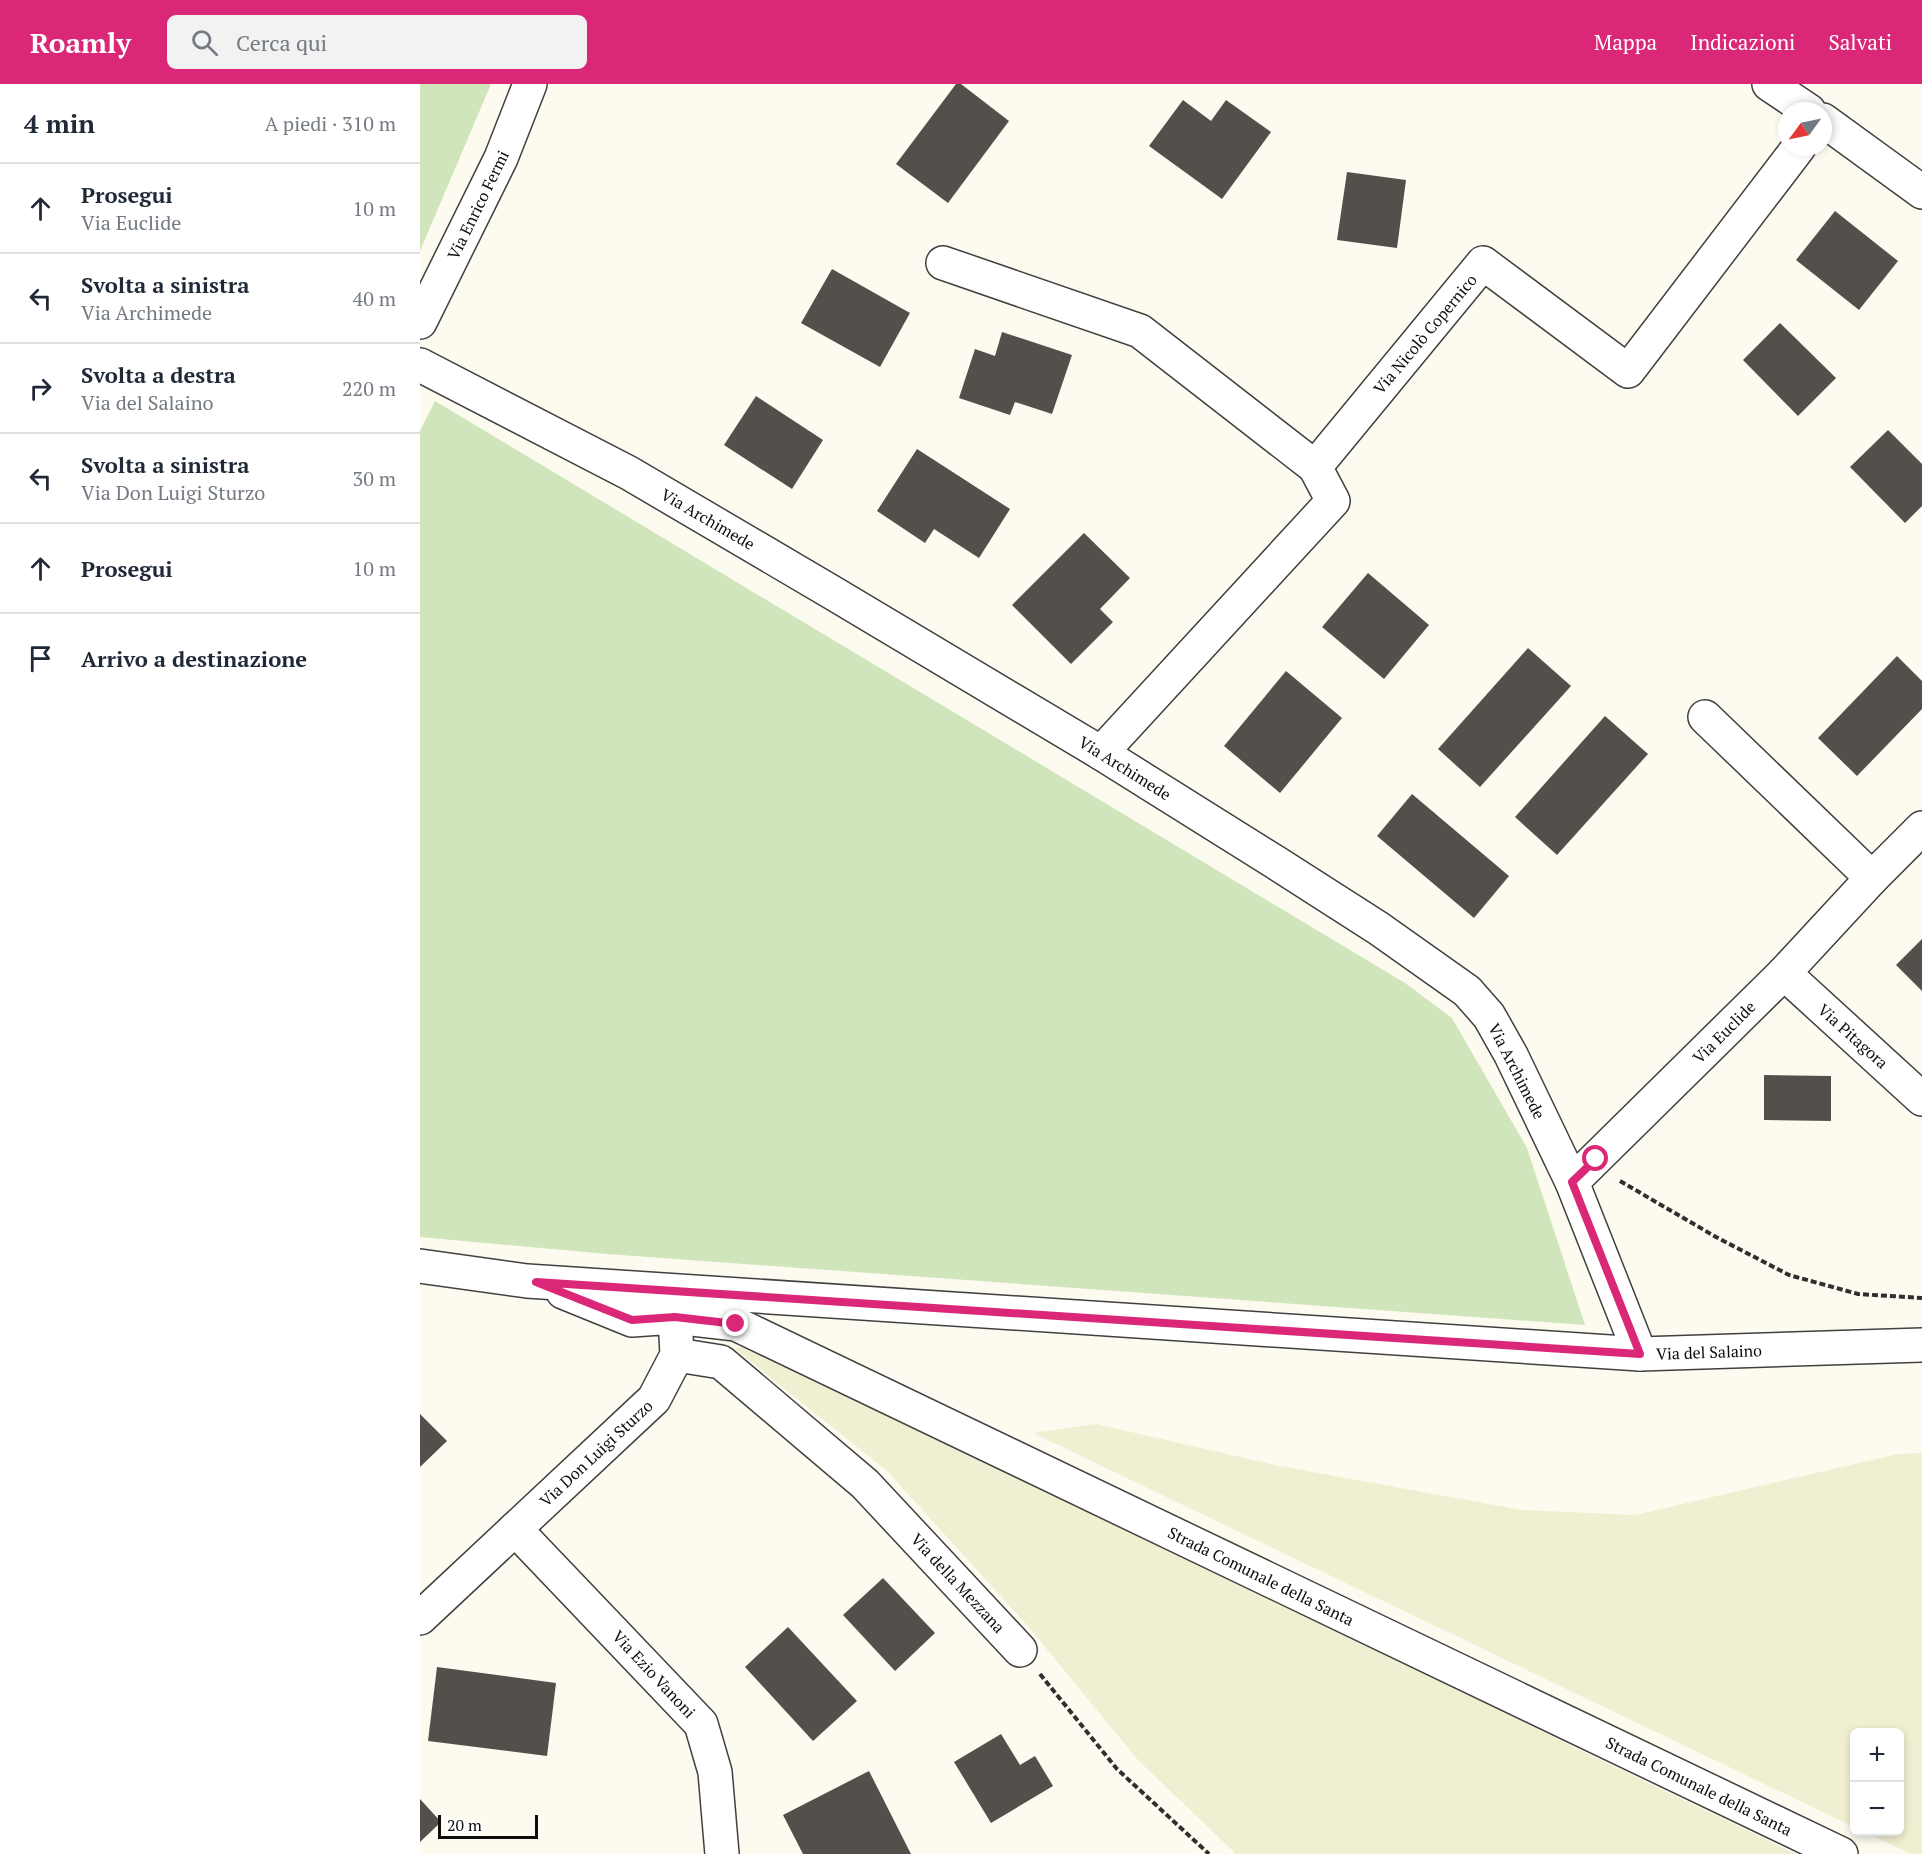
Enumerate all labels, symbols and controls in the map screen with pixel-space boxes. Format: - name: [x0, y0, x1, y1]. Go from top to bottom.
- search box: [167, 15, 587, 69]
- text: Roamly: [30, 24, 131, 61]
- icon: search: [188, 26, 221, 59]
- text: Cerca qui: [236, 28, 327, 57]
- text: Mappa: [1594, 28, 1657, 56]
- text: Indicazioni: [1690, 28, 1795, 56]
- text: Salvati: [1828, 28, 1892, 56]
- north arrow: [1778, 102, 1832, 156]
- text: 4 min: [24, 106, 95, 140]
- text: A piedi · 310 m: [265, 110, 396, 137]
- street label: Via Enrico Fermi: [442, 147, 514, 263]
- text: Prosegui: [81, 180, 173, 209]
- icon: ahead: [24, 192, 57, 225]
- text: 10 m: [353, 195, 396, 222]
- text: Via Euclide: [81, 209, 181, 236]
- street label: Via Nicolò Copernico: [1368, 269, 1482, 399]
- text: Svolta a sinistra: [81, 270, 250, 299]
- icon: left: [24, 282, 57, 315]
- text: 40 m: [353, 285, 396, 312]
- text: Via Archimede: [81, 299, 212, 326]
- text: Svolta a destra: [81, 360, 236, 389]
- icon: right: [24, 372, 57, 405]
- text: 220 m: [342, 375, 396, 402]
- text: Via del Salaino: [81, 389, 214, 416]
- text: Svolta a sinistra: [81, 450, 250, 479]
- icon: left: [24, 462, 57, 495]
- text: 30 m: [353, 465, 396, 492]
- text: Via Don Luigi Sturzo: [81, 479, 265, 506]
- street label: Via Archimede: [657, 483, 759, 555]
- icon: ahead: [24, 552, 57, 585]
- text: Prosegui: [81, 554, 173, 583]
- text: 10 m: [353, 555, 396, 582]
- icon: arrive: [24, 642, 57, 675]
- text: Arrivo a destinazione: [81, 644, 307, 673]
- street label: Via Archimede: [1075, 731, 1175, 805]
- street label: Via Euclide: [1688, 996, 1760, 1068]
- street label: Via Pitagora: [1813, 999, 1893, 1073]
- street label: Via Archimede: [1483, 1019, 1551, 1123]
- route start: [1582, 1145, 1608, 1171]
- route end: [722, 1310, 748, 1336]
- street label: Via del Salaino: [1656, 1339, 1763, 1365]
- street label: Via Don Luigi Sturzo: [535, 1395, 658, 1511]
- street label: Strada Comunale della Santa: [1164, 1521, 1358, 1631]
- street label: Via della Mezzana: [906, 1528, 1010, 1638]
- street label: Via Ezio Vanoni: [608, 1625, 700, 1723]
- map controls: [1850, 1728, 1904, 1836]
- button: +: [1850, 1728, 1904, 1782]
- street label: Strada Comunale della Santa: [1602, 1731, 1796, 1841]
- button: −: [1850, 1782, 1904, 1836]
- scale bar: [438, 1812, 538, 1840]
- text: 20 m: [447, 1814, 482, 1836]

